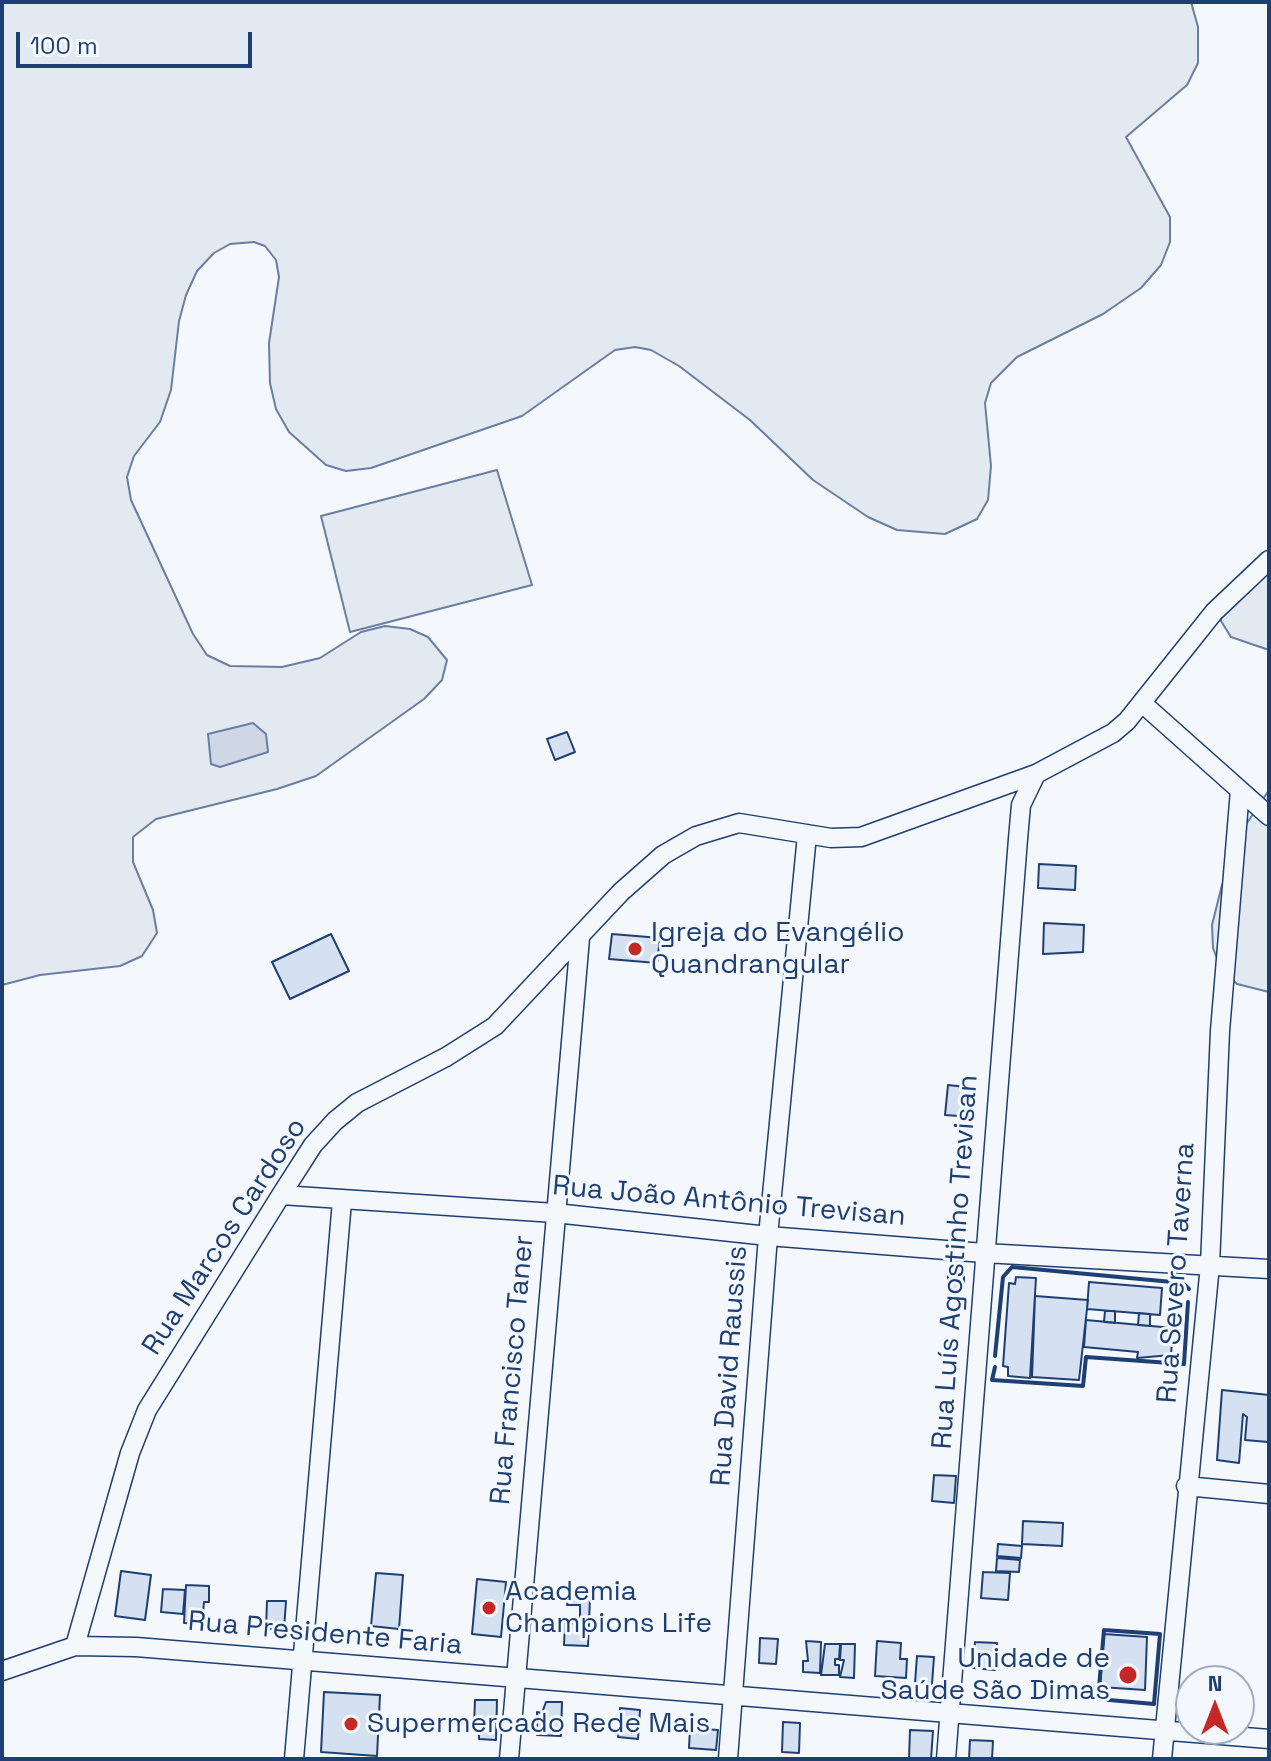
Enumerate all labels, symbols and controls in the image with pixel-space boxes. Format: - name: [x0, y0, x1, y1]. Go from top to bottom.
- scale bar: [20, 16, 256, 66]
- text: 100 m: [30, 30, 98, 61]
- place label: Igreja do Evangélio Quandrangular: [651, 916, 904, 982]
- marker: Igreja do Evangélio Quandrangular: [626, 940, 644, 958]
- street label: Rua Luís Agostinho Trevisan: [926, 1074, 986, 1450]
- street label: Rua Marcos Cardoso: [136, 1112, 314, 1362]
- street label: Rua Severo Taverna: [1151, 1142, 1203, 1404]
- street label: Rua João Antônio Trevisan: [551, 1170, 907, 1234]
- street label: Rua Francisco Taner: [484, 1234, 542, 1506]
- street label: Rua David Raussis: [705, 1245, 755, 1487]
- place label: Academia Champions Life: [505, 1575, 712, 1641]
- marker: Academia Champions Life: [480, 1599, 498, 1617]
- street label: Rua Presidente Faria: [186, 1605, 464, 1663]
- place label: Unidade de Saúde São Dimas: [881, 1642, 1110, 1708]
- marker: Unidade de Saúde São Dimas: [1117, 1664, 1139, 1686]
- north arrow: [1175, 1665, 1255, 1745]
- text: N: [1208, 1669, 1222, 1697]
- place label: Supermercado Rede Mais: [367, 1707, 710, 1741]
- marker: Supermercado Rede Mais: [342, 1715, 360, 1733]

